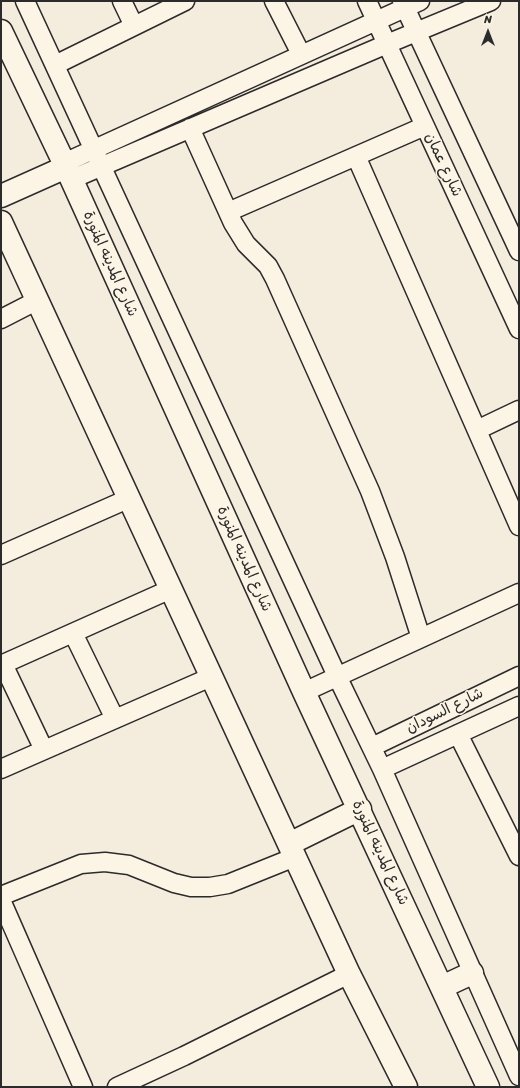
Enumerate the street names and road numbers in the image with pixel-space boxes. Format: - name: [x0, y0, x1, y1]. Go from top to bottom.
- street label: شارع عمان: [420, 130, 466, 200]
- street label: شارع المدينه المنورة: [79, 208, 141, 320]
- street label: شارع المدينه المنورة: [213, 503, 275, 615]
- street label: شارع السودان: [403, 685, 487, 737]
- street label: شارع المدينه المنورة: [348, 798, 412, 908]

